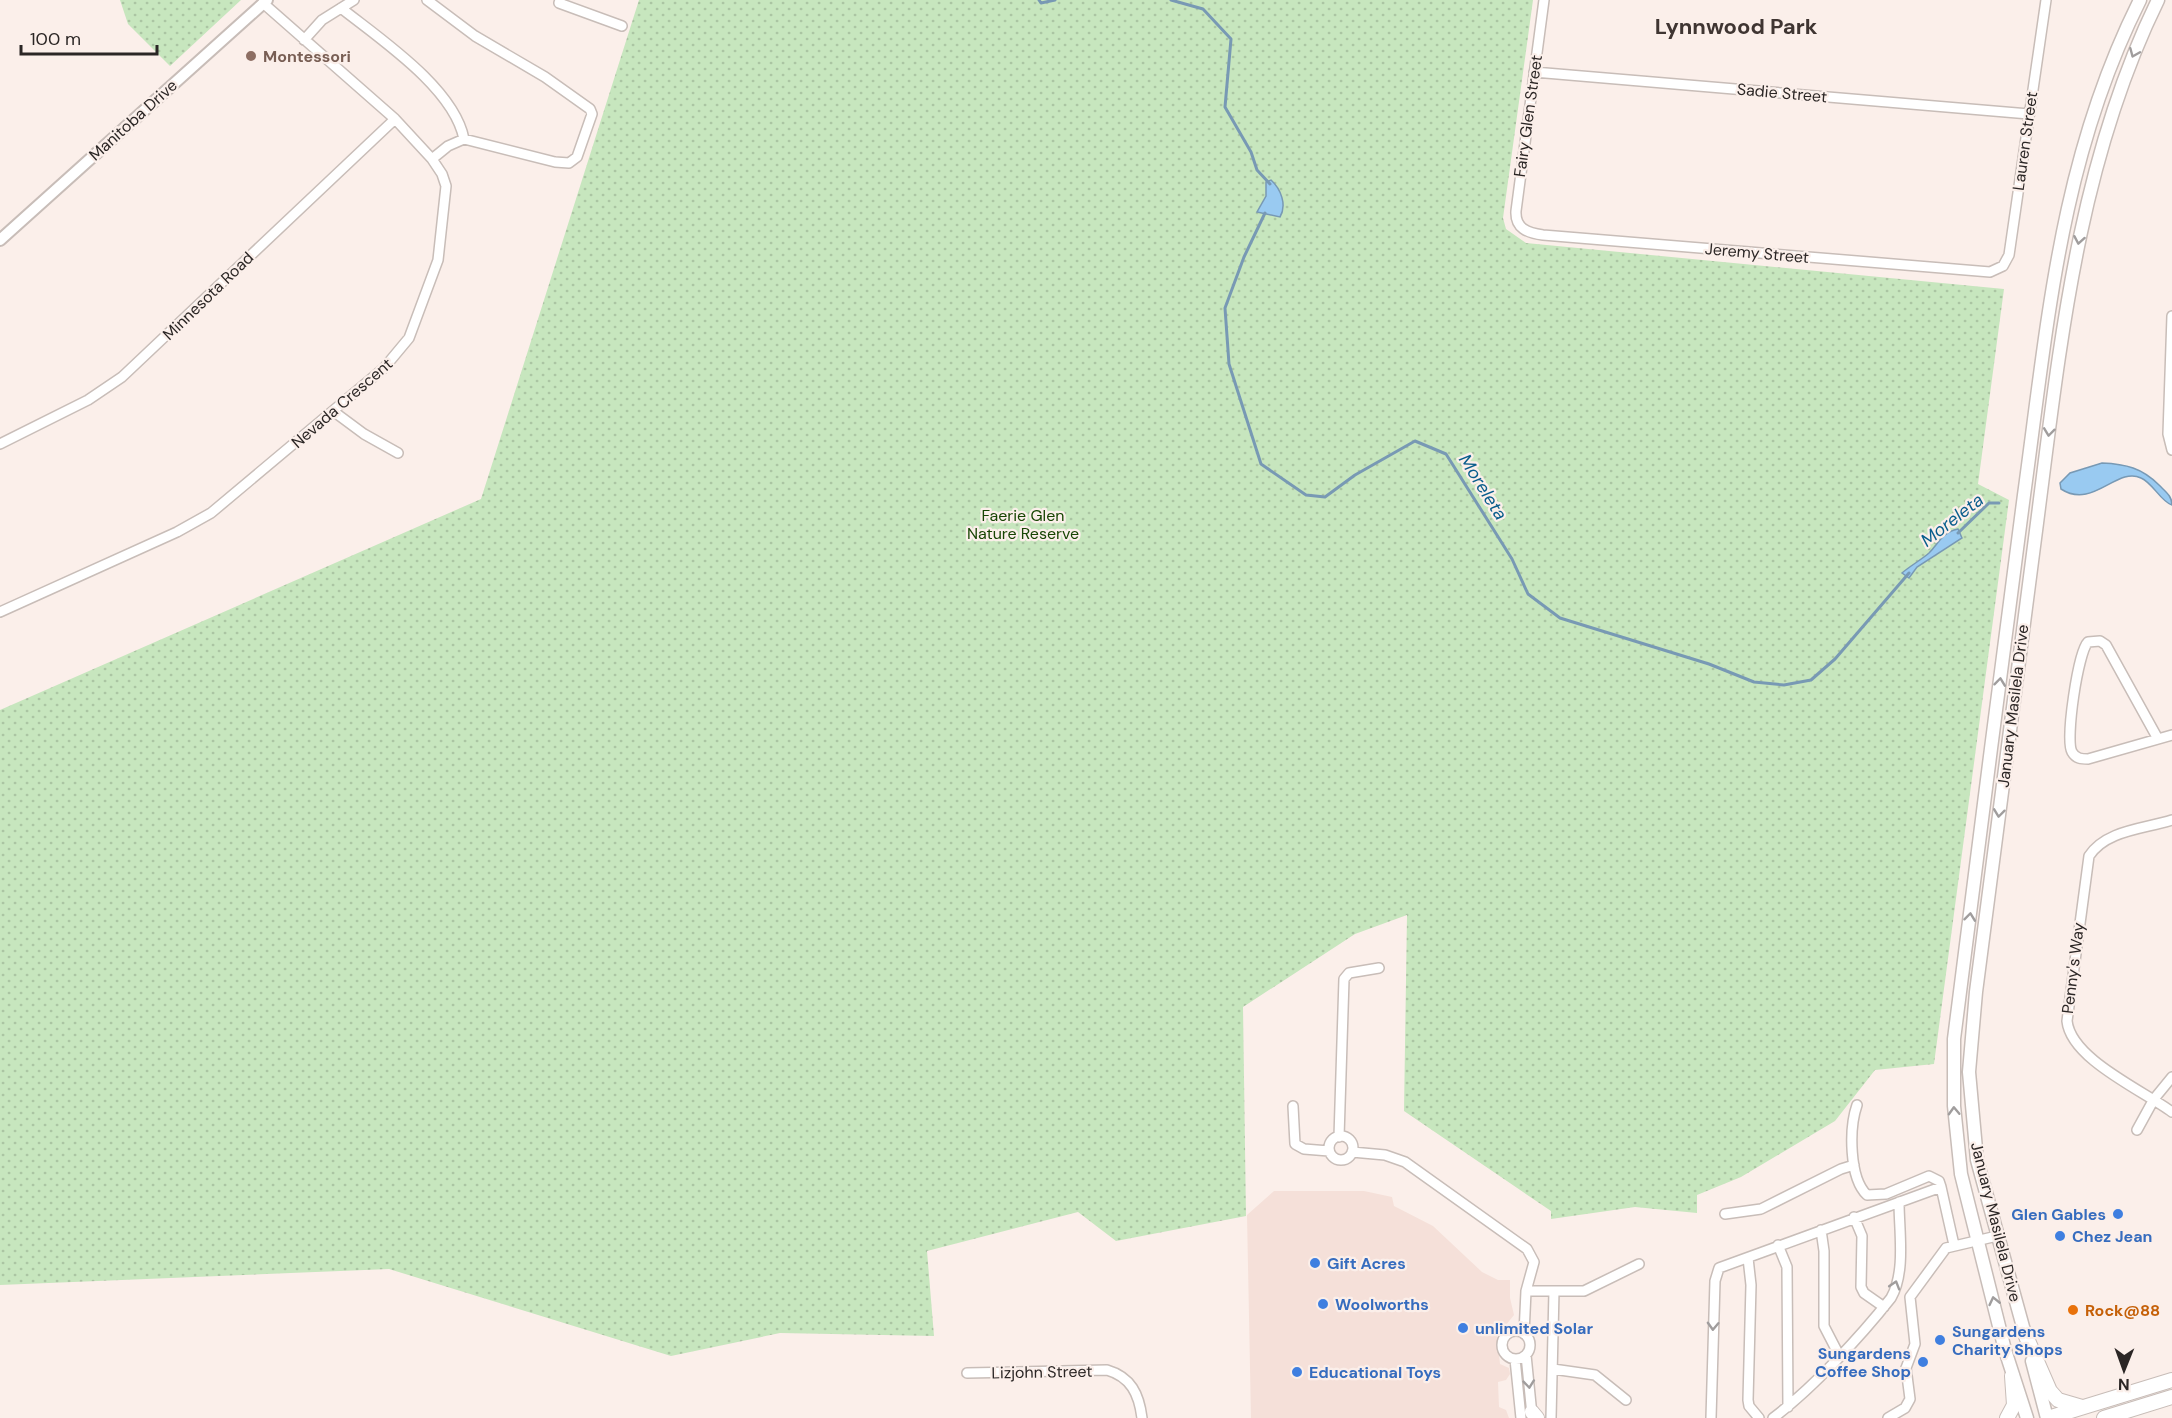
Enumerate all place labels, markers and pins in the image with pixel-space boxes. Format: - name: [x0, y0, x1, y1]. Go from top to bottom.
- place label: Montessori: [263, 46, 351, 67]
- marker: Montessori: [244, 49, 258, 63]
- place label: Glen Gables: [2011, 1204, 2106, 1225]
- marker: Glen Gables: [2111, 1207, 2125, 1221]
- place label: Chez Jean: [2072, 1226, 2152, 1247]
- marker: Chez Jean: [2053, 1229, 2067, 1243]
- place label: Gift Acres: [1327, 1253, 1406, 1274]
- marker: Gift Acres: [1308, 1256, 1322, 1270]
- place label: Woolworths: [1335, 1294, 1429, 1315]
- marker: Woolworths: [1316, 1297, 1330, 1311]
- place label: Rock@88: [2085, 1300, 2160, 1321]
- marker: Rock@88: [2066, 1303, 2080, 1317]
- place label: unlimited Solar: [1475, 1318, 1593, 1339]
- marker: unlimited Solar: [1456, 1321, 1470, 1335]
- place label: Sungardens Charity Shops: [1952, 1321, 2063, 1360]
- marker: Sungardens Charity Shops: [1933, 1333, 1947, 1347]
- place label: Sungardens Coffee Shop: [1815, 1343, 1911, 1382]
- marker: Sungardens Coffee Shop: [1916, 1355, 1930, 1369]
- place label: Educational Toys: [1309, 1362, 1441, 1383]
- marker: Educational Toys: [1290, 1365, 1304, 1379]

